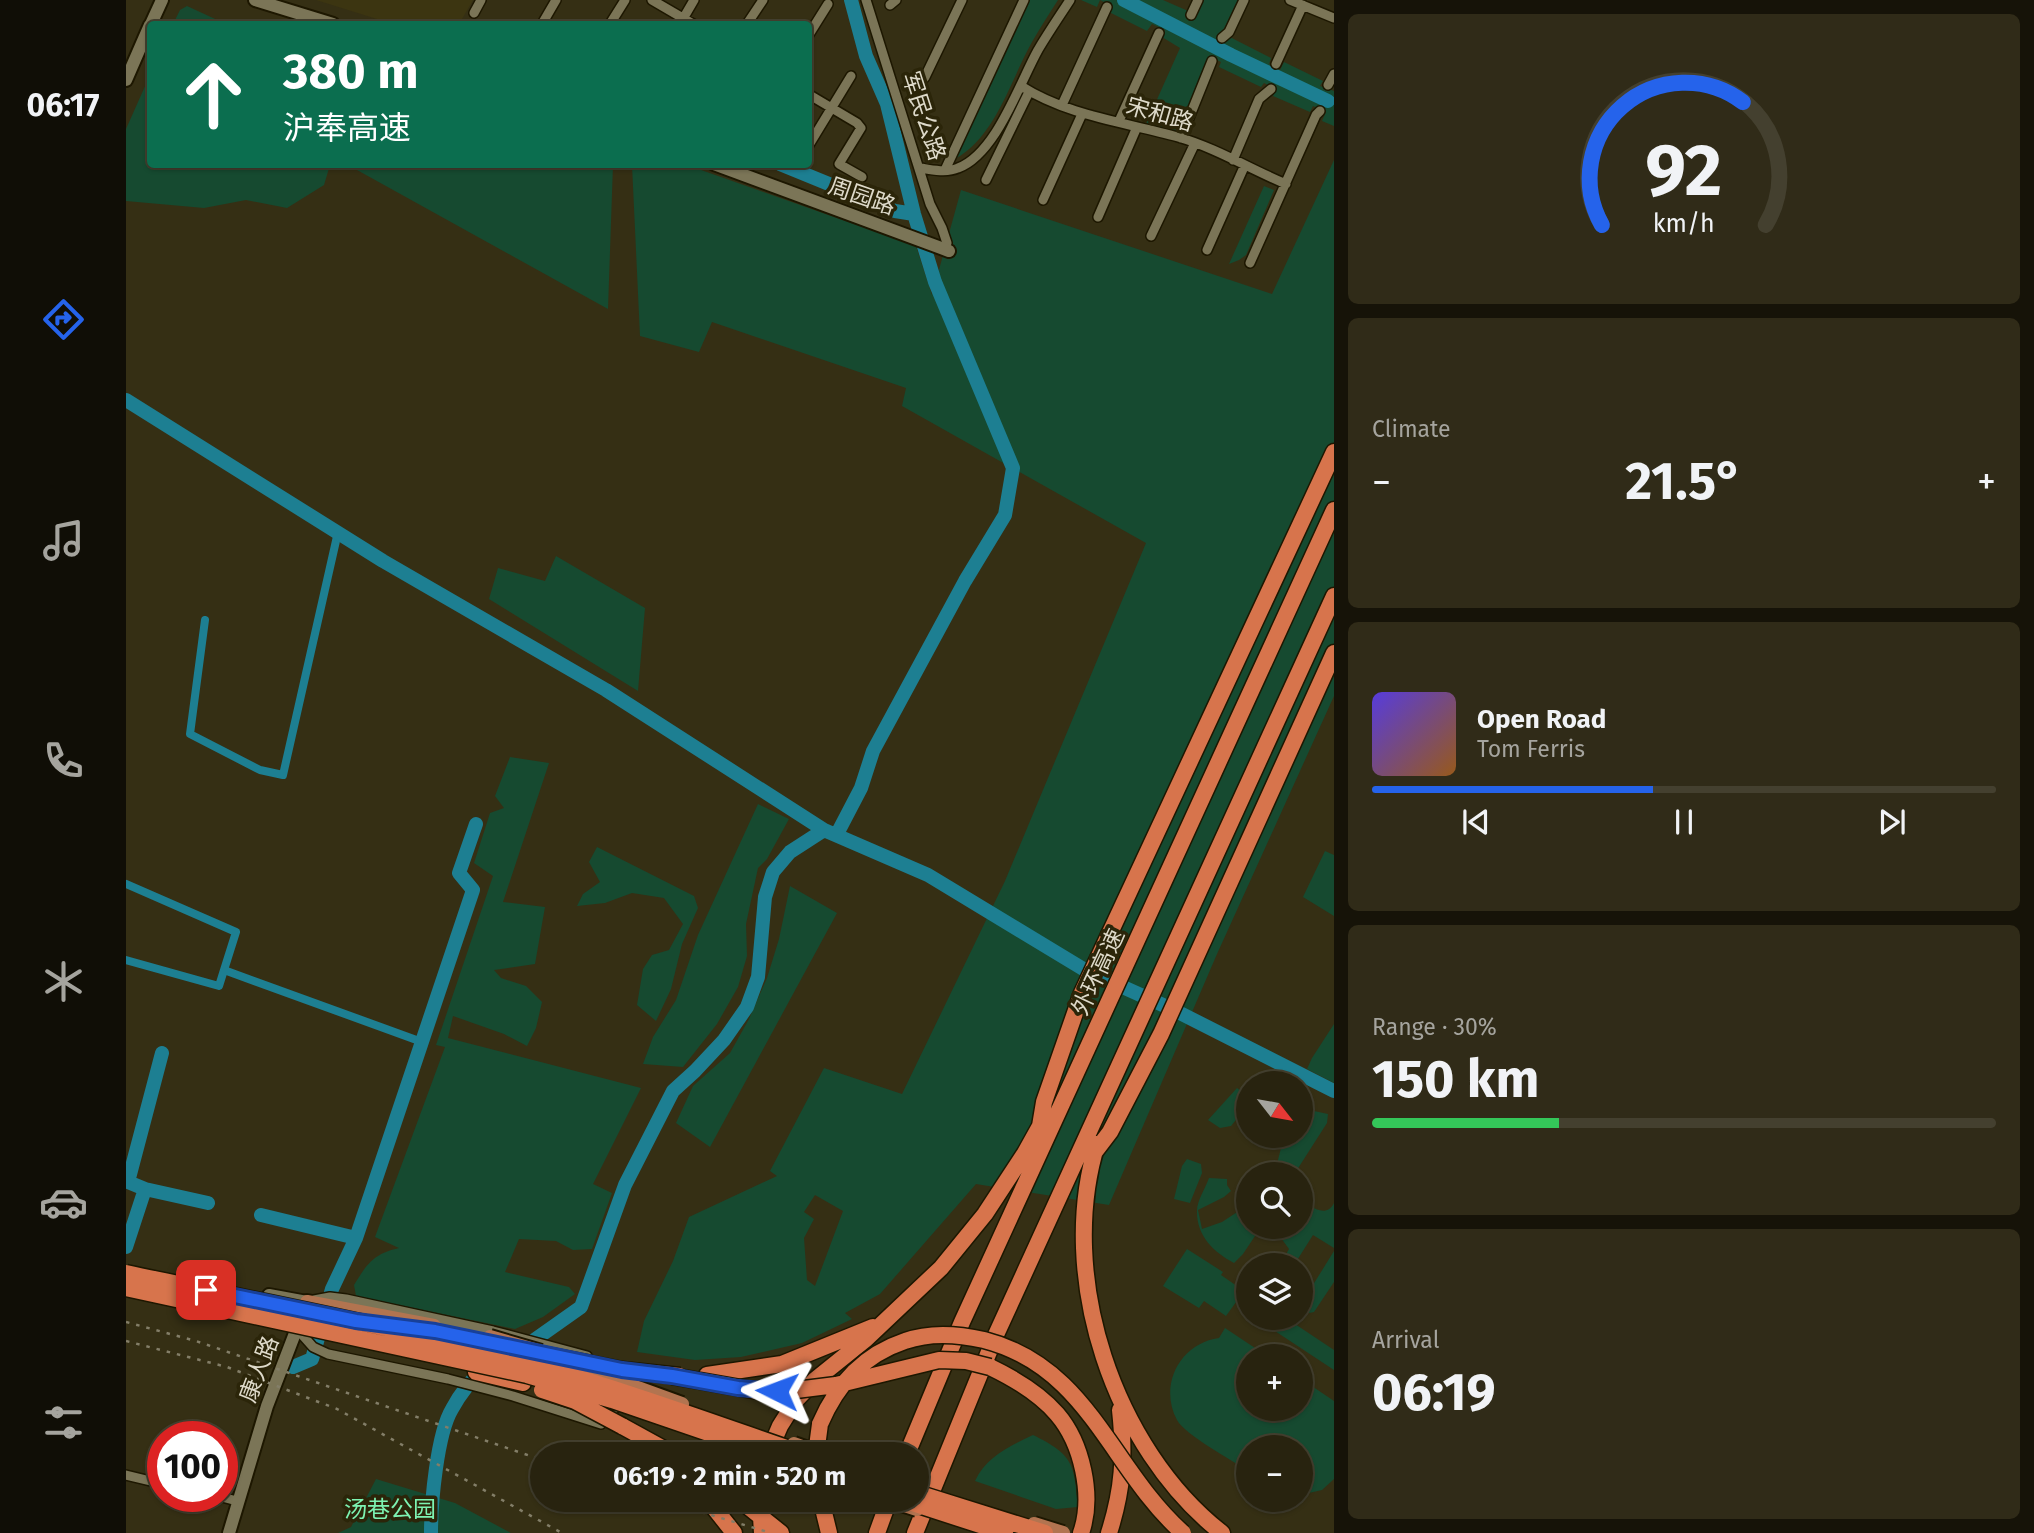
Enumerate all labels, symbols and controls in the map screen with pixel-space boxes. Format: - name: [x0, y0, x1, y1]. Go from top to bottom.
- text: 380 m: [283, 42, 419, 101]
- icon: ahead: [168, 49, 259, 140]
- street label: 军民公路: [896, 68, 952, 164]
- text: 06:17: [26, 86, 100, 124]
- street label: 宋和路: [1123, 91, 1197, 137]
- text: 沪奉高速: [283, 109, 411, 147]
- text: 92: [1646, 127, 1722, 214]
- street label: 周园路: [825, 172, 899, 220]
- text: km/h: [1653, 209, 1715, 239]
- icon: directions: [39, 295, 88, 344]
- text: Climate: [1372, 415, 1451, 443]
- text: 21.5°: [1625, 450, 1743, 513]
- text: −: [1372, 459, 1391, 505]
- text: +: [1977, 459, 1996, 505]
- icon: music: [39, 516, 88, 565]
- text: Open Road: [1477, 704, 1606, 735]
- text: Tom Ferris: [1477, 735, 1585, 763]
- icon: phone: [39, 736, 88, 785]
- icon: previous: [1457, 803, 1495, 841]
- icon: pause: [1665, 803, 1703, 841]
- icon: next: [1873, 803, 1911, 841]
- street label: 外环高速: [1066, 924, 1130, 1020]
- icon: climate: [39, 957, 88, 1006]
- text: Range · 30%: [1372, 1013, 1497, 1041]
- text: 150 km: [1372, 1048, 1539, 1111]
- north arrow: [1236, 1071, 1312, 1148]
- map controls: [1236, 1071, 1313, 1512]
- button: search: [1236, 1162, 1313, 1239]
- icon: car: [39, 1178, 88, 1227]
- button: layers: [1236, 1253, 1313, 1330]
- pin: [176, 1260, 236, 1320]
- icon: arrive: [187, 1271, 225, 1309]
- text: Arrival: [1372, 1326, 1439, 1354]
- street label: 康人路: [234, 1332, 284, 1406]
- button: +: [1236, 1344, 1313, 1421]
- position arrow: [740, 1354, 814, 1428]
- text: 06:19: [1372, 1361, 1496, 1424]
- icon: filters: [39, 1398, 88, 1447]
- speed limit sign: 100: [147, 1421, 238, 1512]
- button: −: [1236, 1435, 1313, 1512]
- text: 06:19 · 2 min · 520 m: [613, 1461, 846, 1492]
- park label: 汤巷公园: [344, 1495, 436, 1523]

